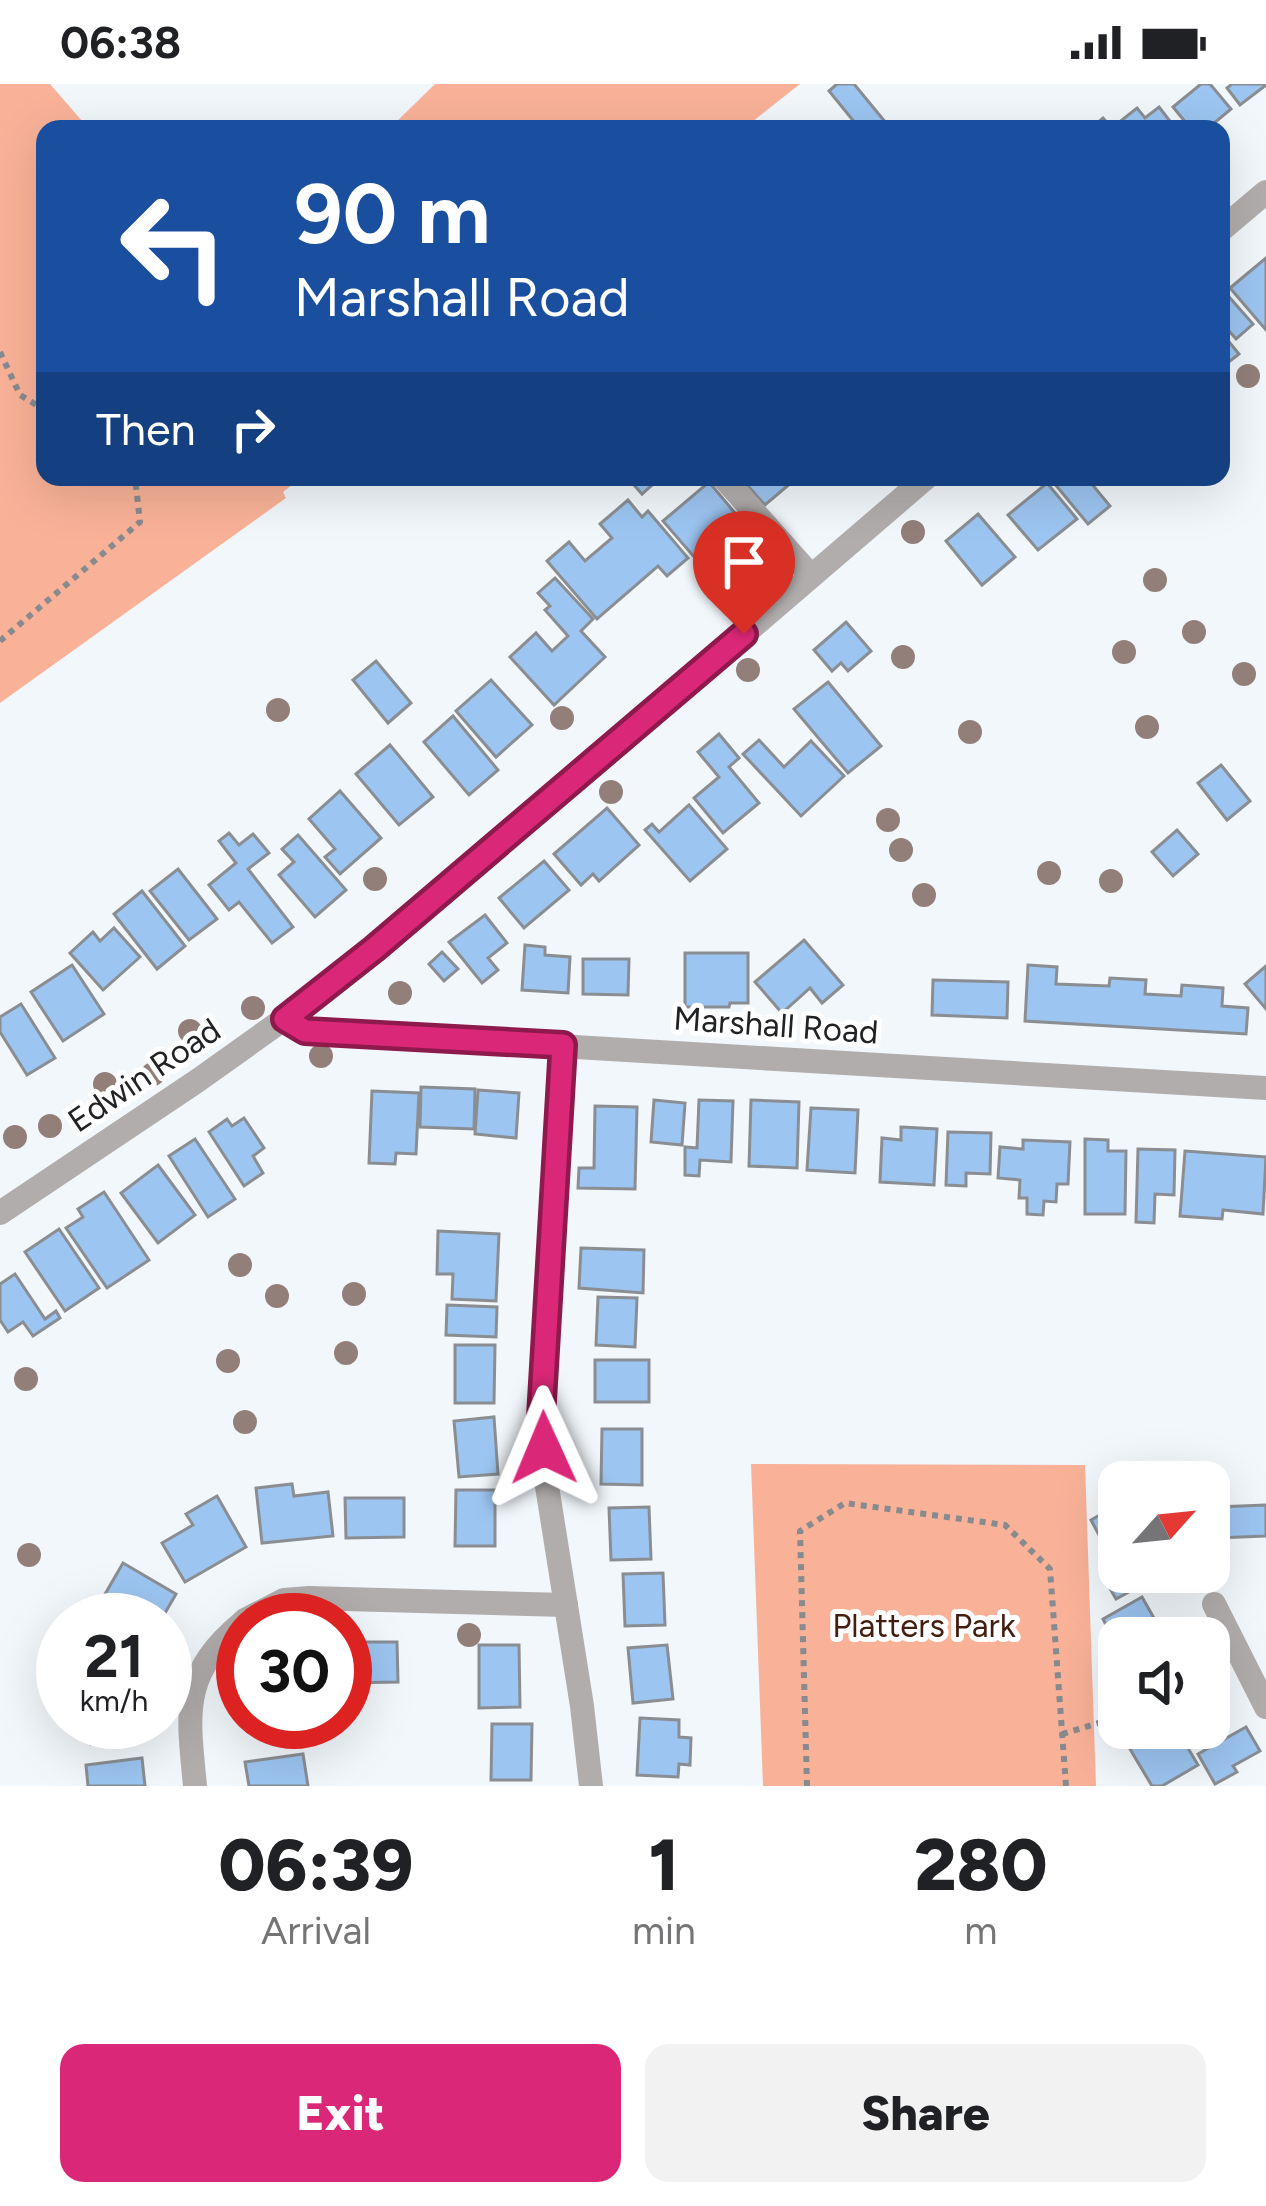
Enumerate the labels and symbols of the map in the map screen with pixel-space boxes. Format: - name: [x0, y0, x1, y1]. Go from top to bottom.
- pin: [693, 511, 795, 634]
- street label: Marshall Road: [672, 998, 880, 1052]
- street label: Edwin Road: [61, 1010, 227, 1140]
- position arrow: [481, 1385, 607, 1511]
- north arrow: [1098, 1461, 1230, 1593]
- speed limit sign: 30: [216, 1593, 372, 1749]
- park label: Platters Park: [832, 1606, 1016, 1645]

